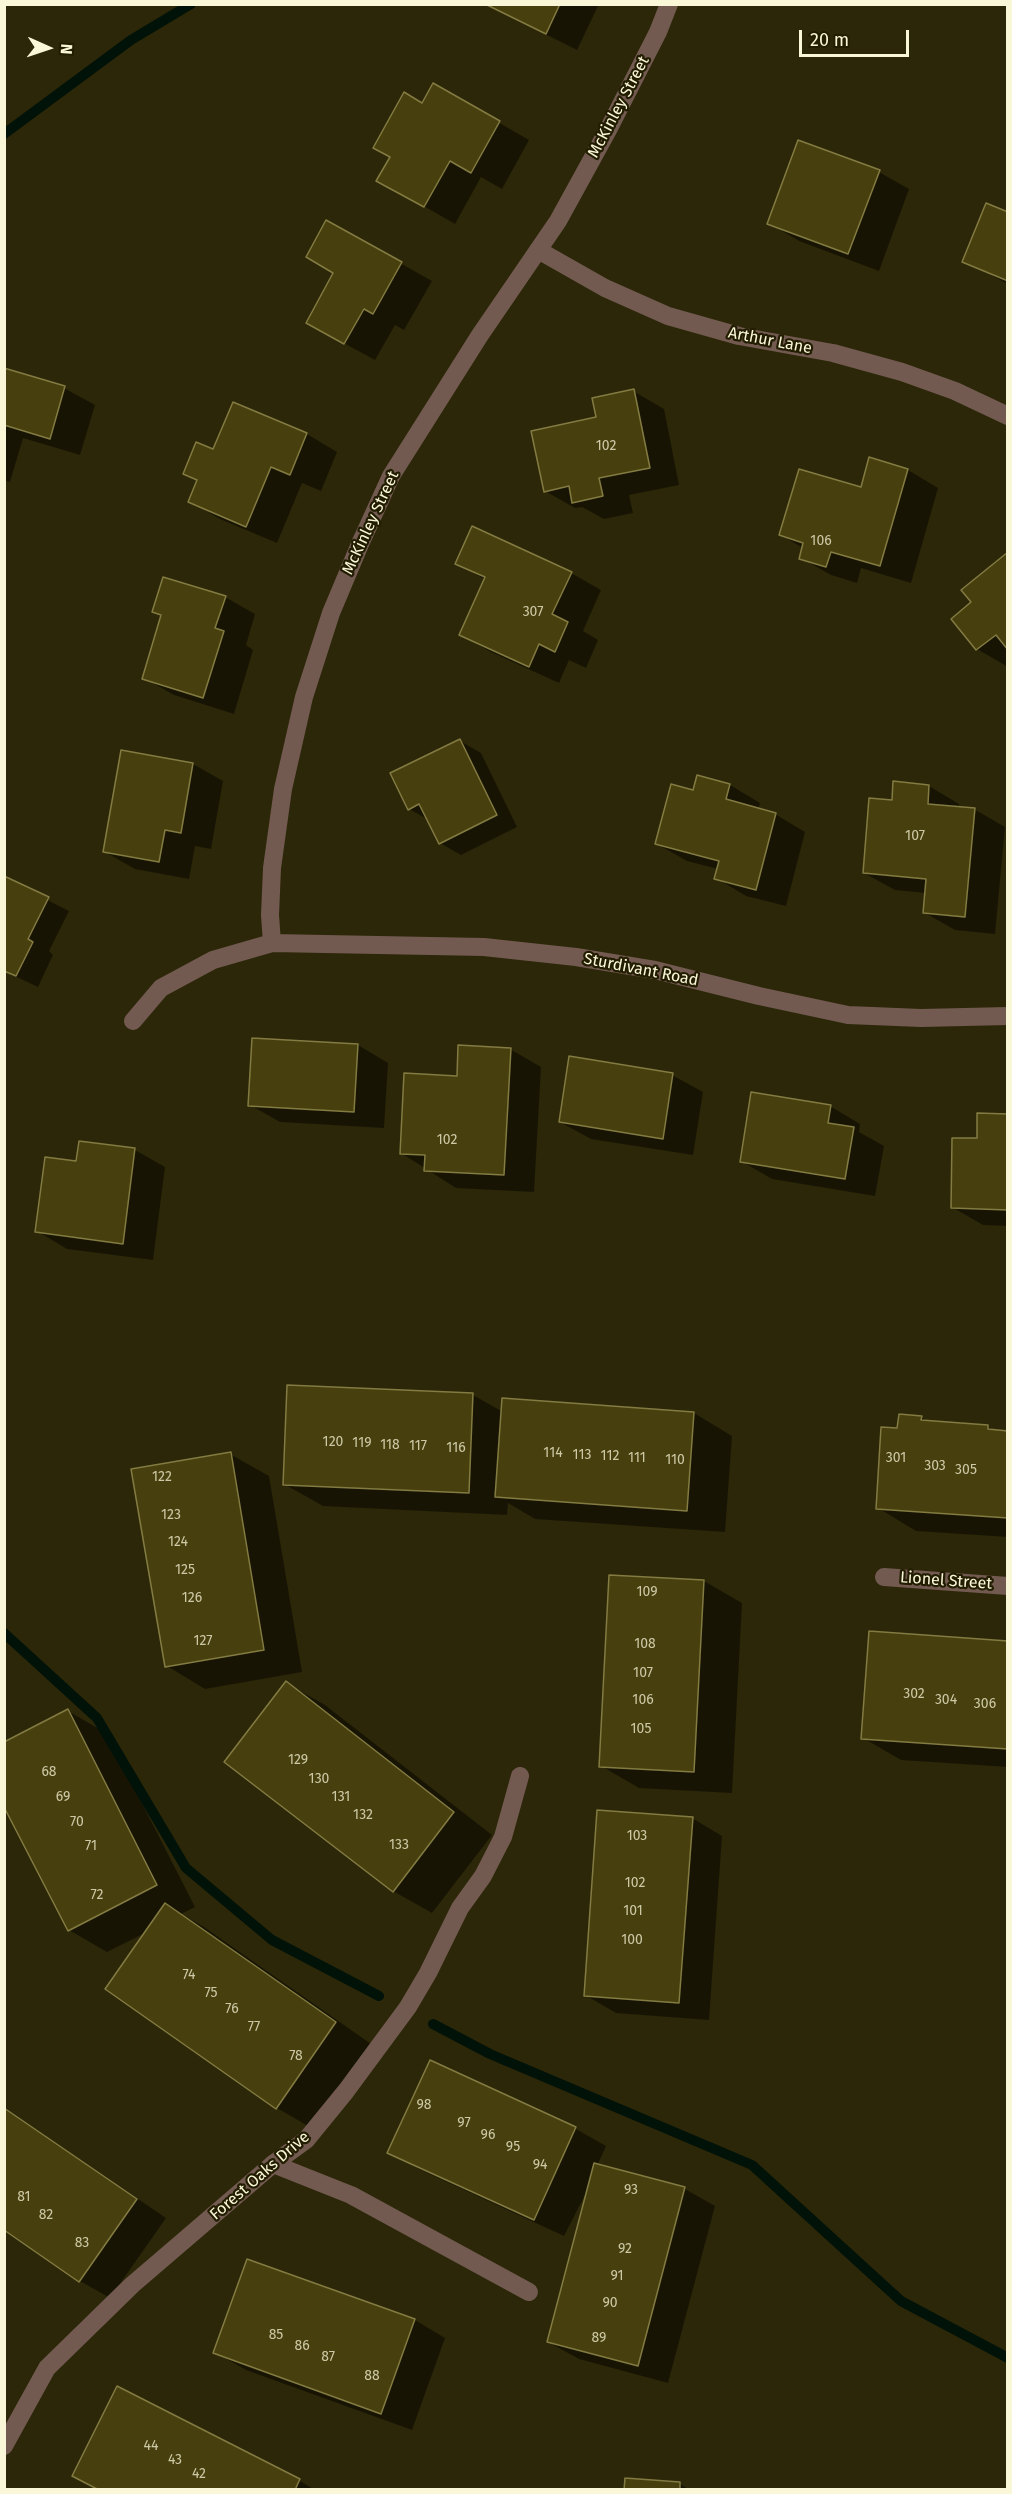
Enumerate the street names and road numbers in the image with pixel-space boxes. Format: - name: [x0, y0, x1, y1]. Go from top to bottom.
- street label: McKinley Street: [584, 53, 654, 161]
- street label: Arthur Lane: [727, 323, 813, 359]
- street label: McKinley Street: [339, 468, 403, 578]
- street label: Sturdivant Road: [582, 949, 700, 991]
- street label: Lionel Street: [899, 1568, 993, 1594]
- street label: Forest Oaks Drive: [206, 2128, 314, 2224]

